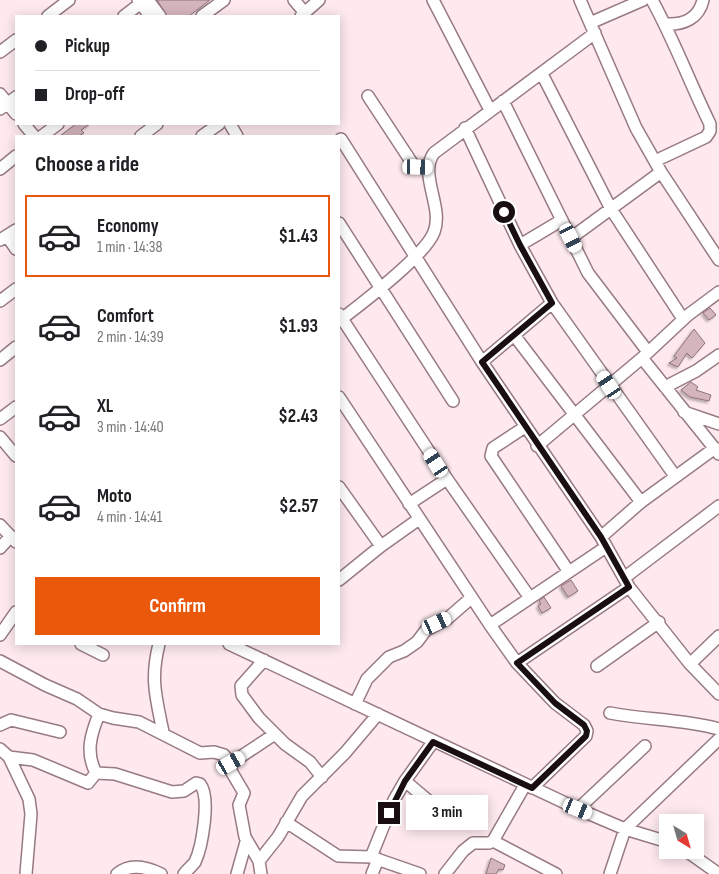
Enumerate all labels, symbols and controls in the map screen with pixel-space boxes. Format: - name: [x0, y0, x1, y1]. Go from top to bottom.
- text: Pickup: [65, 35, 110, 58]
- text: Drop-off: [65, 83, 125, 106]
- text: Choose a ride: [35, 151, 139, 178]
- car: [402, 159, 433, 175]
- route start: [493, 201, 515, 223]
- icon: car: [37, 214, 82, 259]
- text: Economy: [97, 215, 159, 238]
- car: [557, 221, 584, 255]
- text: $1.43: [279, 225, 318, 248]
- text: 1 min · 14:38: [97, 238, 163, 257]
- icon: car: [37, 304, 82, 349]
- text: Comfort: [97, 305, 154, 328]
- text: $1.93: [279, 315, 318, 338]
- text: 2 min · 14:39: [97, 328, 164, 347]
- car: [594, 368, 623, 402]
- icon: car: [37, 394, 82, 439]
- text: XL: [97, 395, 113, 418]
- text: $2.43: [278, 405, 318, 428]
- text: 3 min · 14:40: [97, 418, 164, 437]
- car: [421, 446, 450, 480]
- icon: car: [37, 484, 82, 529]
- text: Moto: [97, 485, 132, 508]
- text: $2.57: [279, 495, 318, 518]
- text: 4 min · 14:41: [97, 508, 162, 527]
- button: Confirm: [35, 577, 320, 635]
- car: [420, 610, 453, 636]
- car: [214, 749, 247, 777]
- callout: 3 min: [406, 796, 489, 830]
- car: [561, 796, 594, 822]
- route end: [378, 802, 400, 824]
- text: 3 min: [432, 803, 462, 822]
- north arrow: [659, 814, 704, 859]
- map controls: [659, 814, 704, 859]

